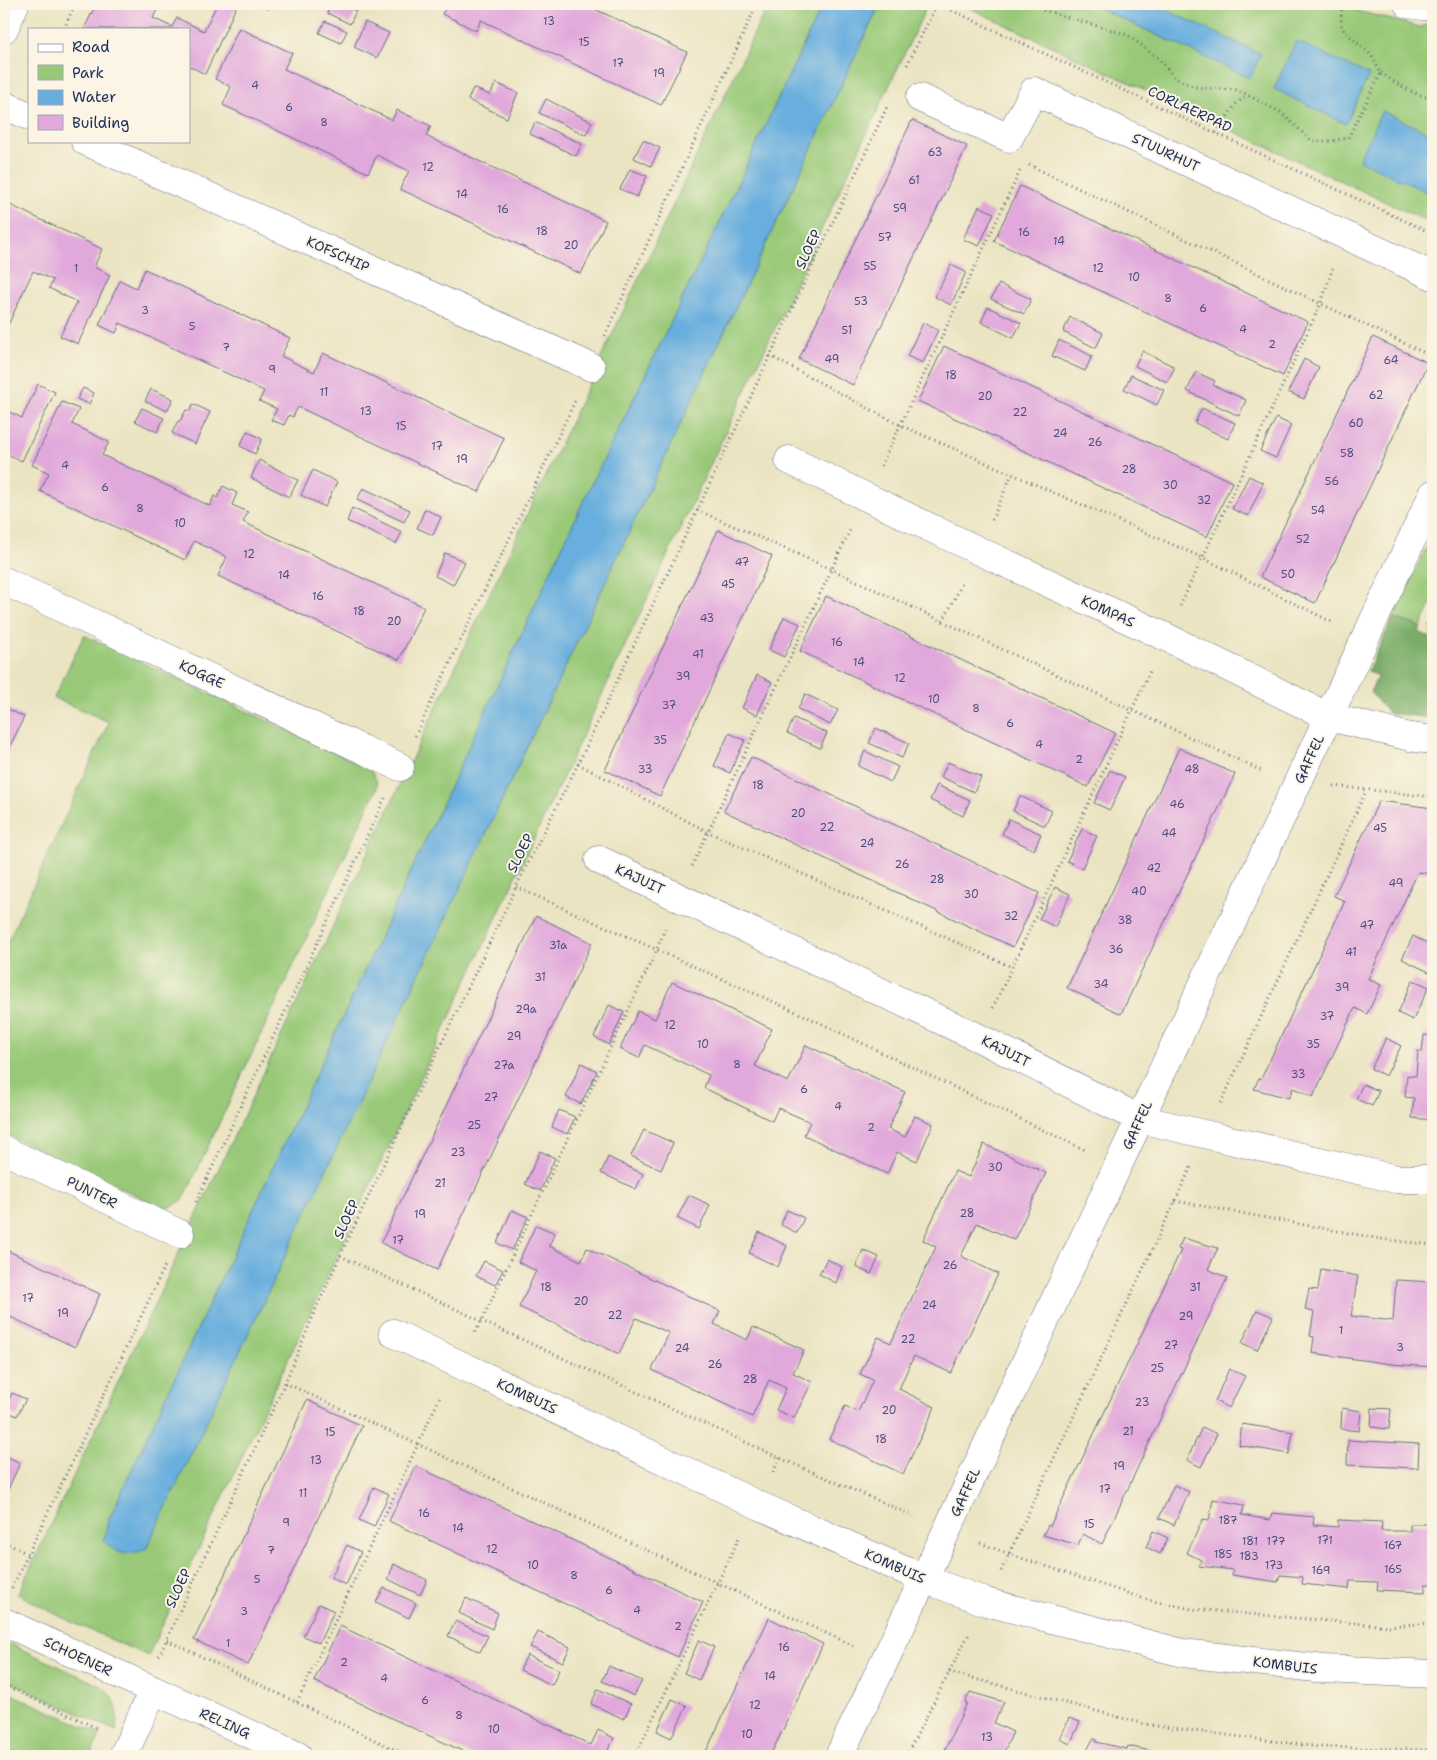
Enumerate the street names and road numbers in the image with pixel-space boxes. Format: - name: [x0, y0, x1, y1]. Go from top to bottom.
- street label: CORLAERPAD: [1145, 82, 1235, 136]
- street label: STUURHUT: [1129, 128, 1203, 176]
- street label: SLOEP: [791, 226, 825, 272]
- street label: KOFSCHIP: [304, 232, 372, 276]
- street label: KOMPAS: [1078, 591, 1138, 631]
- street label: KOGGE: [176, 656, 228, 692]
- street label: GAFFEL: [1290, 731, 1328, 786]
- street label: SLOEP: [503, 830, 537, 876]
- street label: KAJUIT: [612, 860, 668, 898]
- street label: KAJUIT: [978, 1031, 1034, 1071]
- street label: GAFFEL: [1118, 1097, 1156, 1152]
- street label: PUNTER: [64, 1172, 121, 1212]
- street label: SLOEP: [329, 1196, 363, 1242]
- street label: KOMBUIS: [494, 1374, 560, 1418]
- street label: GAFFEL: [946, 1464, 984, 1519]
- street label: KOMBUIS: [862, 1545, 929, 1588]
- street label: SLOEP: [161, 1565, 195, 1611]
- street label: SCHOENER: [41, 1632, 116, 1680]
- street label: KOMBUIS: [1252, 1652, 1319, 1678]
- street label: RELING: [197, 1704, 254, 1742]

